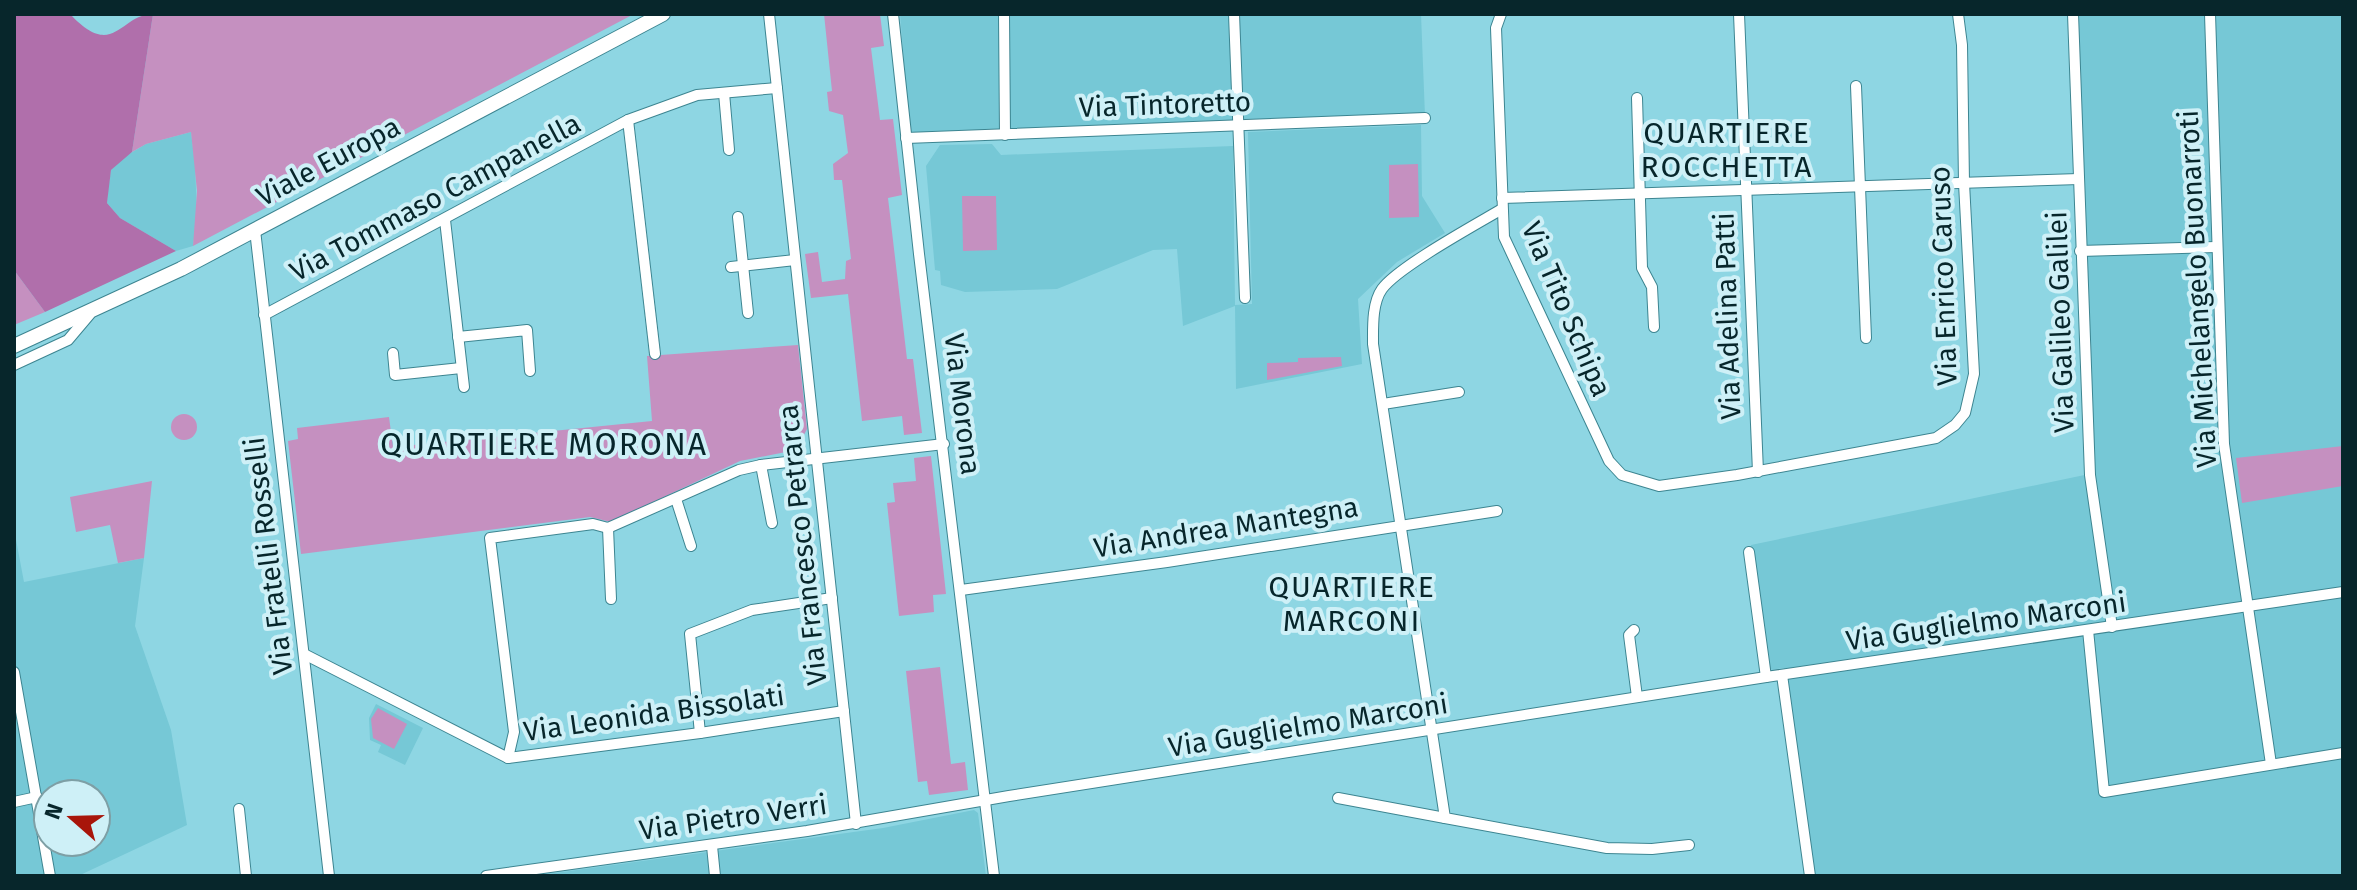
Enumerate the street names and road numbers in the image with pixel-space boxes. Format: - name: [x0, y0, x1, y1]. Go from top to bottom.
- street label: Via Tintoretto: [1078, 85, 1252, 124]
- street label: Via Tommaso Campanella: [284, 107, 586, 288]
- street label: Via Michelangelo Buonarroti: [2172, 109, 2223, 469]
- street label: Viale Europa: [251, 110, 406, 213]
- street label: Via Enrico Caruso: [1923, 166, 1964, 386]
- street label: Via Galileo Galilei: [2040, 211, 2081, 433]
- street label: Via Adelina Patti: [1707, 212, 1748, 420]
- street label: Via Tito Schipa: [1515, 217, 1618, 401]
- street label: Via Morona: [937, 331, 988, 477]
- street label: Via Francesco Petrarca: [771, 403, 834, 687]
- street label: Via Fratelli Rosselli: [238, 435, 299, 677]
- street label: Via Andrea Mantegna: [1091, 490, 1361, 565]
- street label: Via Guglielmo Marconi: [1844, 586, 2128, 657]
- street label: Via Leonida Bissolati: [521, 679, 787, 748]
- street label: Via Guglielmo Marconi: [1166, 687, 1450, 764]
- street label: Via Pietro Verri: [637, 788, 829, 847]

